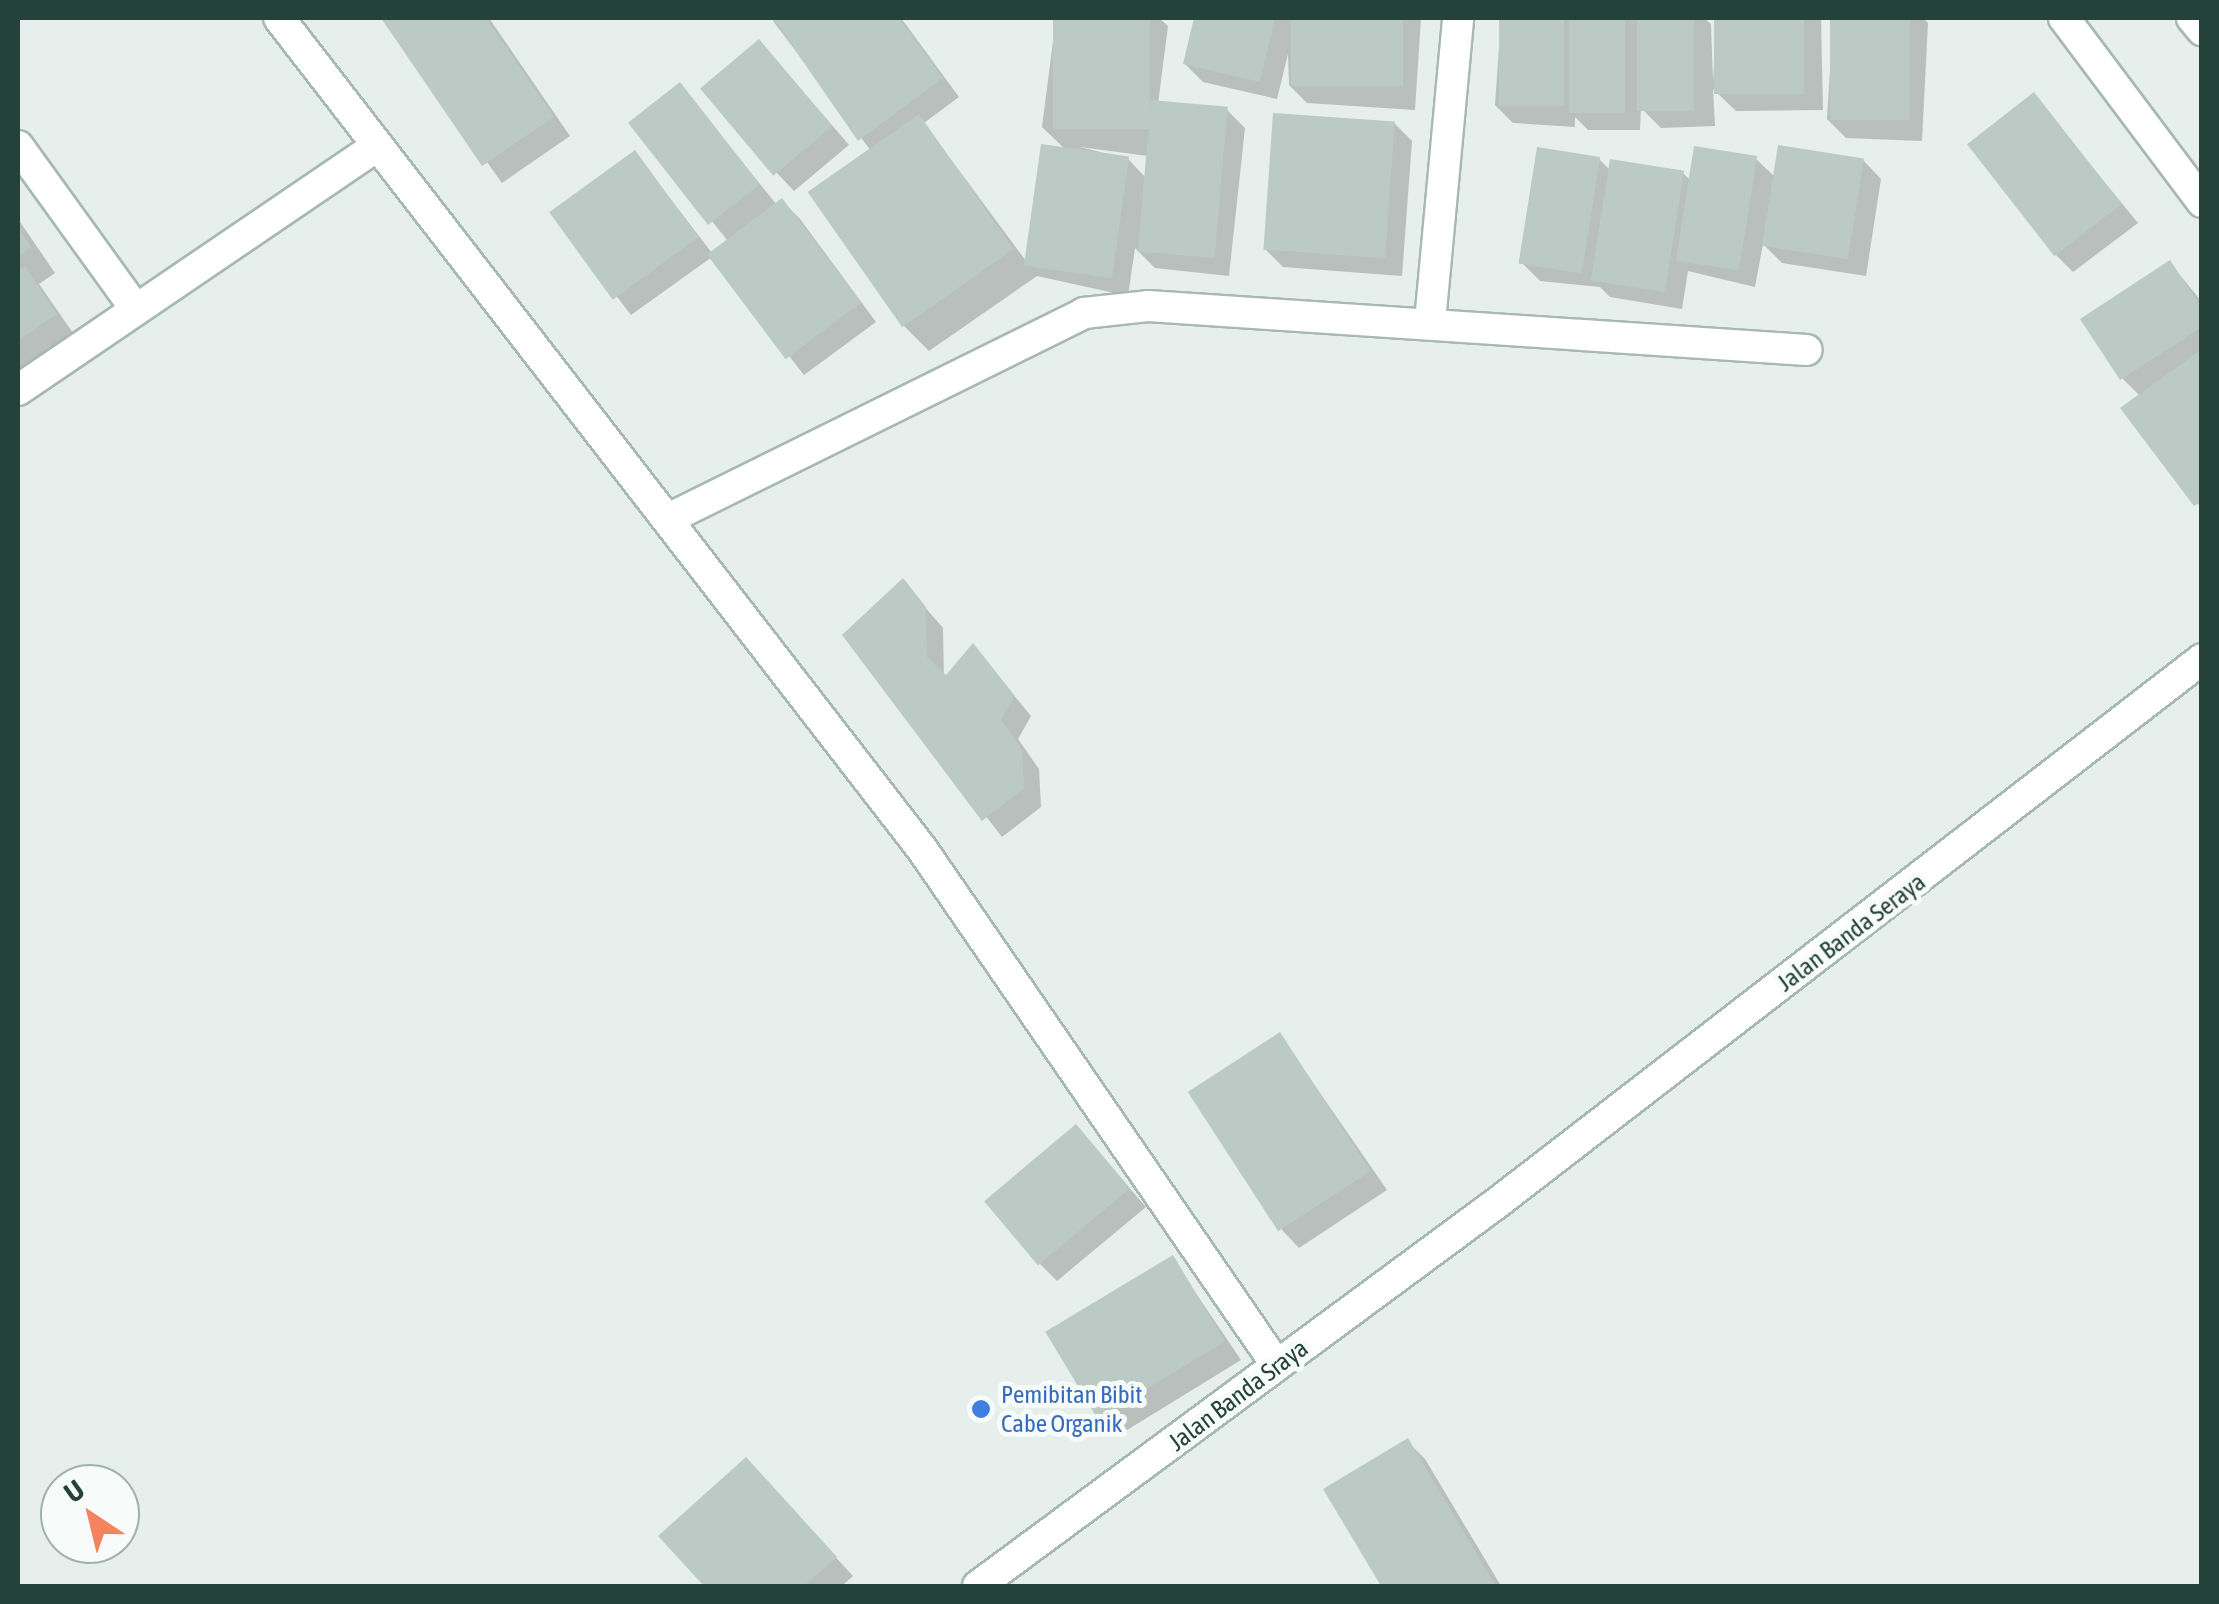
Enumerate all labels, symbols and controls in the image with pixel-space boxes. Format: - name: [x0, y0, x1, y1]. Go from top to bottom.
- street label: Jalan Banda Seraya: [1771, 866, 1931, 998]
- street label: Jalan Banda Sraya: [1162, 1333, 1314, 1457]
- place label: Pemibitan Bibit Cabe Organik: [1001, 1380, 1142, 1439]
- marker: Pemibitan Bibit Cabe Organik: [970, 1398, 992, 1420]
- north arrow: [40, 1464, 140, 1564]
- text: U: [58, 1473, 90, 1509]

